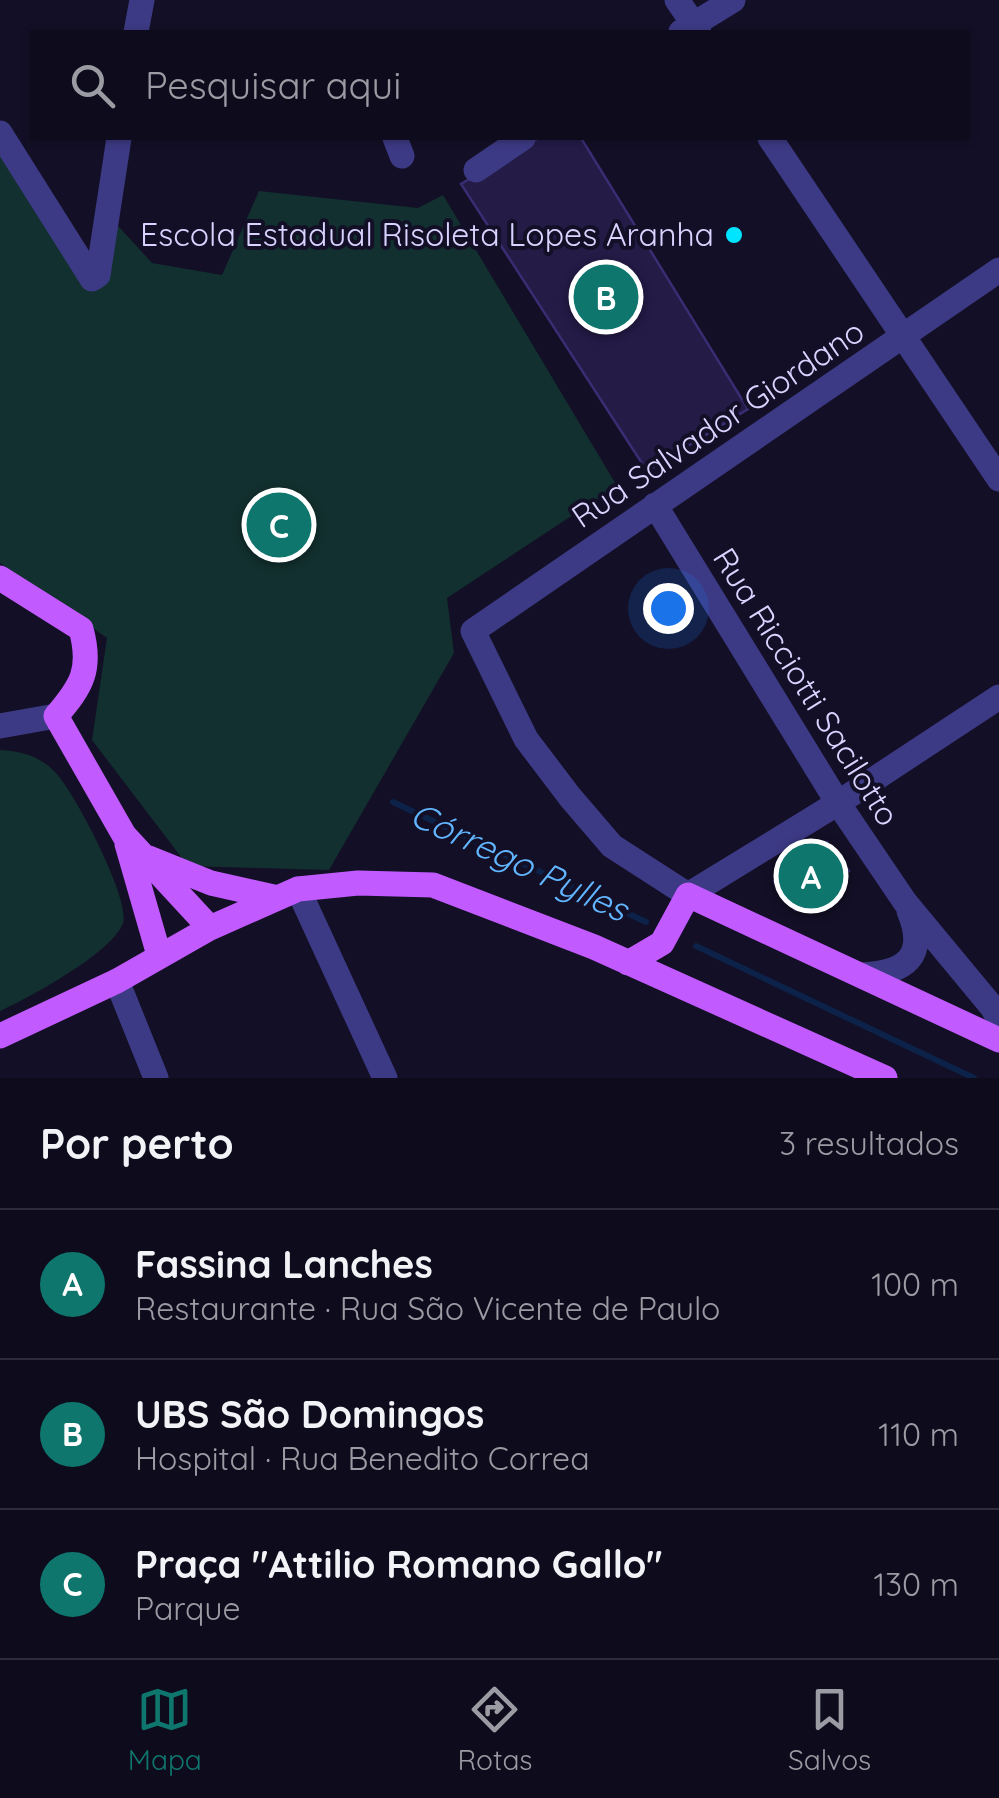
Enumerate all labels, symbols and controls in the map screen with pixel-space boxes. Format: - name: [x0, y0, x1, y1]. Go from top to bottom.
- search box: [30, 30, 969, 140]
- icon: search: [65, 58, 120, 113]
- text: Pesquisar aqui: [145, 61, 401, 109]
- place label: Escola Estadual Risoleta Lopes Aranha: [140, 214, 714, 254]
- marker: Escola Estadual Risoleta Lopes Aranha: [723, 224, 745, 246]
- pin: B: [574, 260, 638, 334]
- street label: Rua Salvador Giordano: [564, 310, 871, 536]
- pin: C: [246, 488, 312, 562]
- street label: Rua Ricciotti Sacilotto: [705, 540, 909, 833]
- your location: [643, 583, 694, 634]
- water label: Córrego Pylles: [404, 792, 637, 932]
- pin: A: [778, 838, 844, 914]
- text: Por perto: [40, 1117, 234, 1170]
- text: 3 resultados: [779, 1123, 959, 1163]
- text: Fassina Lanches: [135, 1240, 433, 1288]
- text: A: [62, 1264, 83, 1304]
- text: 100 m: [871, 1264, 959, 1304]
- text: Restaurante · Rua São Vicente de Paulo: [135, 1288, 720, 1328]
- text: UBS São Domingos: [135, 1390, 484, 1438]
- text: B: [62, 1414, 83, 1454]
- text: 110 m: [878, 1414, 959, 1454]
- text: Hospital · Rua Benedito Correa: [135, 1438, 590, 1478]
- text: Praça "Attilio Romano Gallo": [135, 1540, 663, 1588]
- text: C: [62, 1564, 83, 1604]
- text: 130 m: [873, 1564, 959, 1604]
- text: Parque: [135, 1588, 241, 1628]
- tab: Mapa: [128, 1682, 202, 1777]
- tab: Rotas: [457, 1682, 533, 1777]
- tab: Salvos: [788, 1682, 871, 1777]

